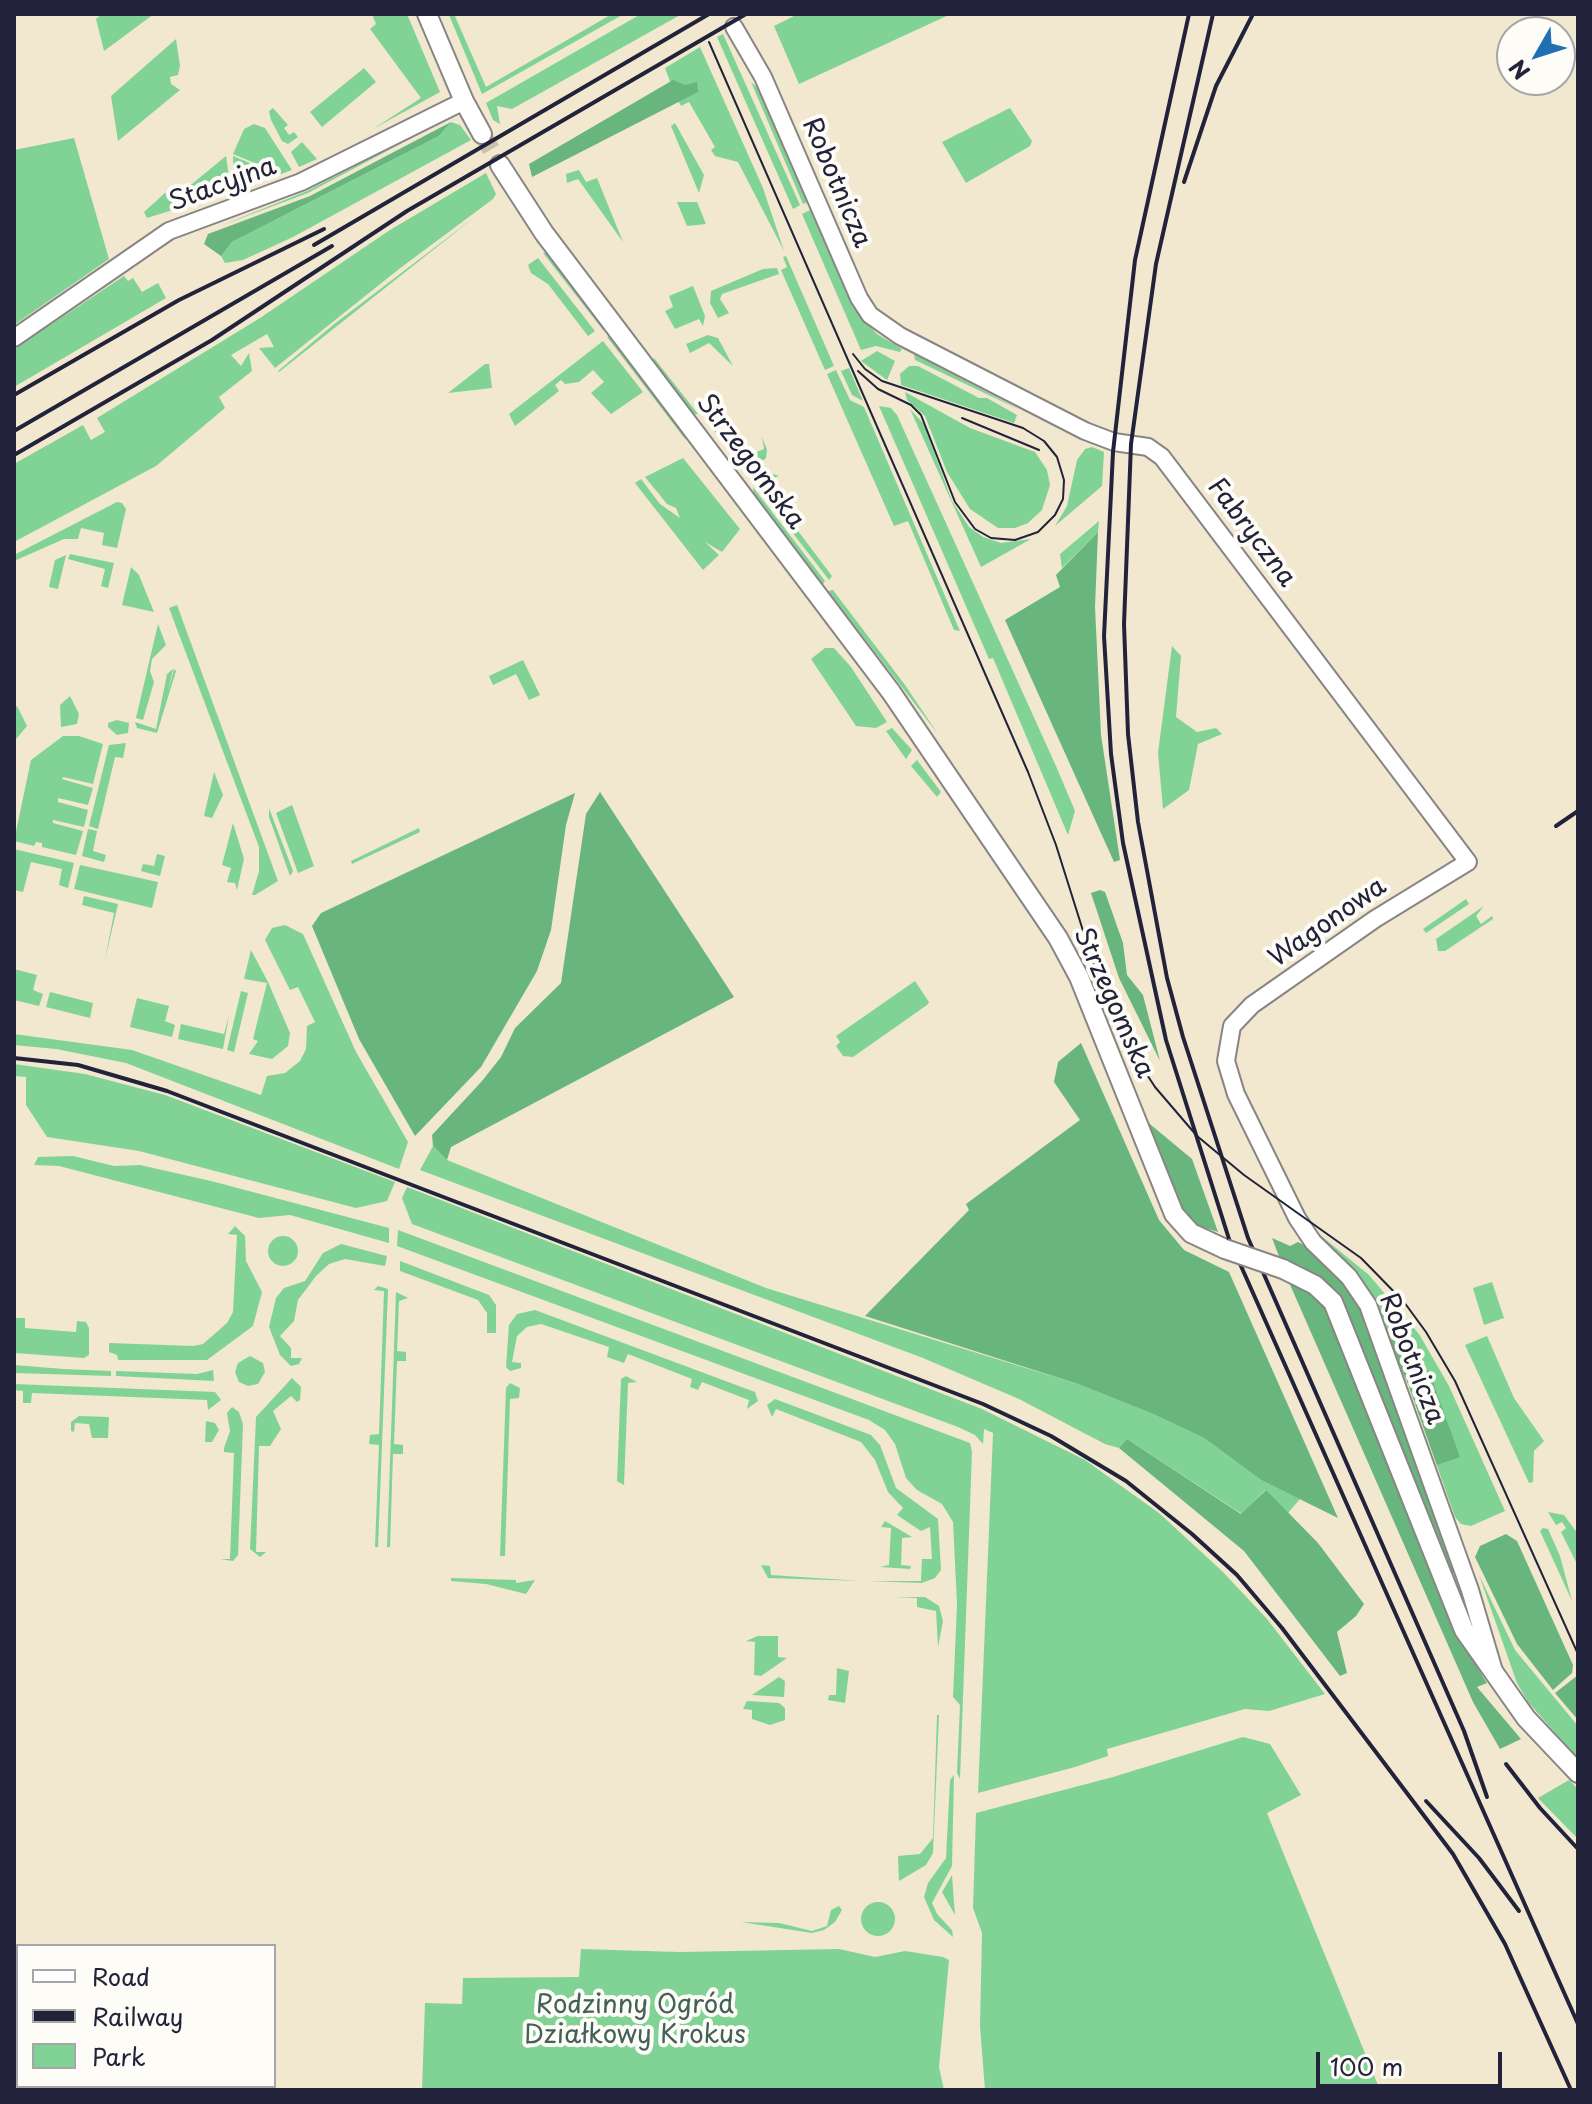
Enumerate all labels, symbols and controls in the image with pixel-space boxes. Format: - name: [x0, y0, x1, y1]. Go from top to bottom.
- north arrow: [1496, 16, 1576, 96]
- text: N: [1500, 53, 1537, 87]
- street label: Robotnicza: [795, 114, 877, 252]
- street label: Stacyjna: [165, 151, 281, 219]
- street label: Strzegomska: [689, 388, 811, 536]
- street label: Fabryczna: [1200, 473, 1302, 593]
- street label: Wagonowa: [1263, 871, 1393, 975]
- street label: Strzegomska: [1066, 923, 1160, 1083]
- street label: Robotnicza: [1372, 1289, 1450, 1429]
- legend: [16, 1944, 276, 2088]
- text: Road: [92, 1958, 150, 1994]
- park label: Rodzinny Ogród Działkowy Krokus: [524, 1990, 746, 2052]
- text: Railway: [92, 1998, 183, 2034]
- scale bar: [1320, 2036, 1506, 2086]
- text: Park: [92, 2038, 146, 2074]
- text: 100 m: [1330, 2048, 1403, 2084]

